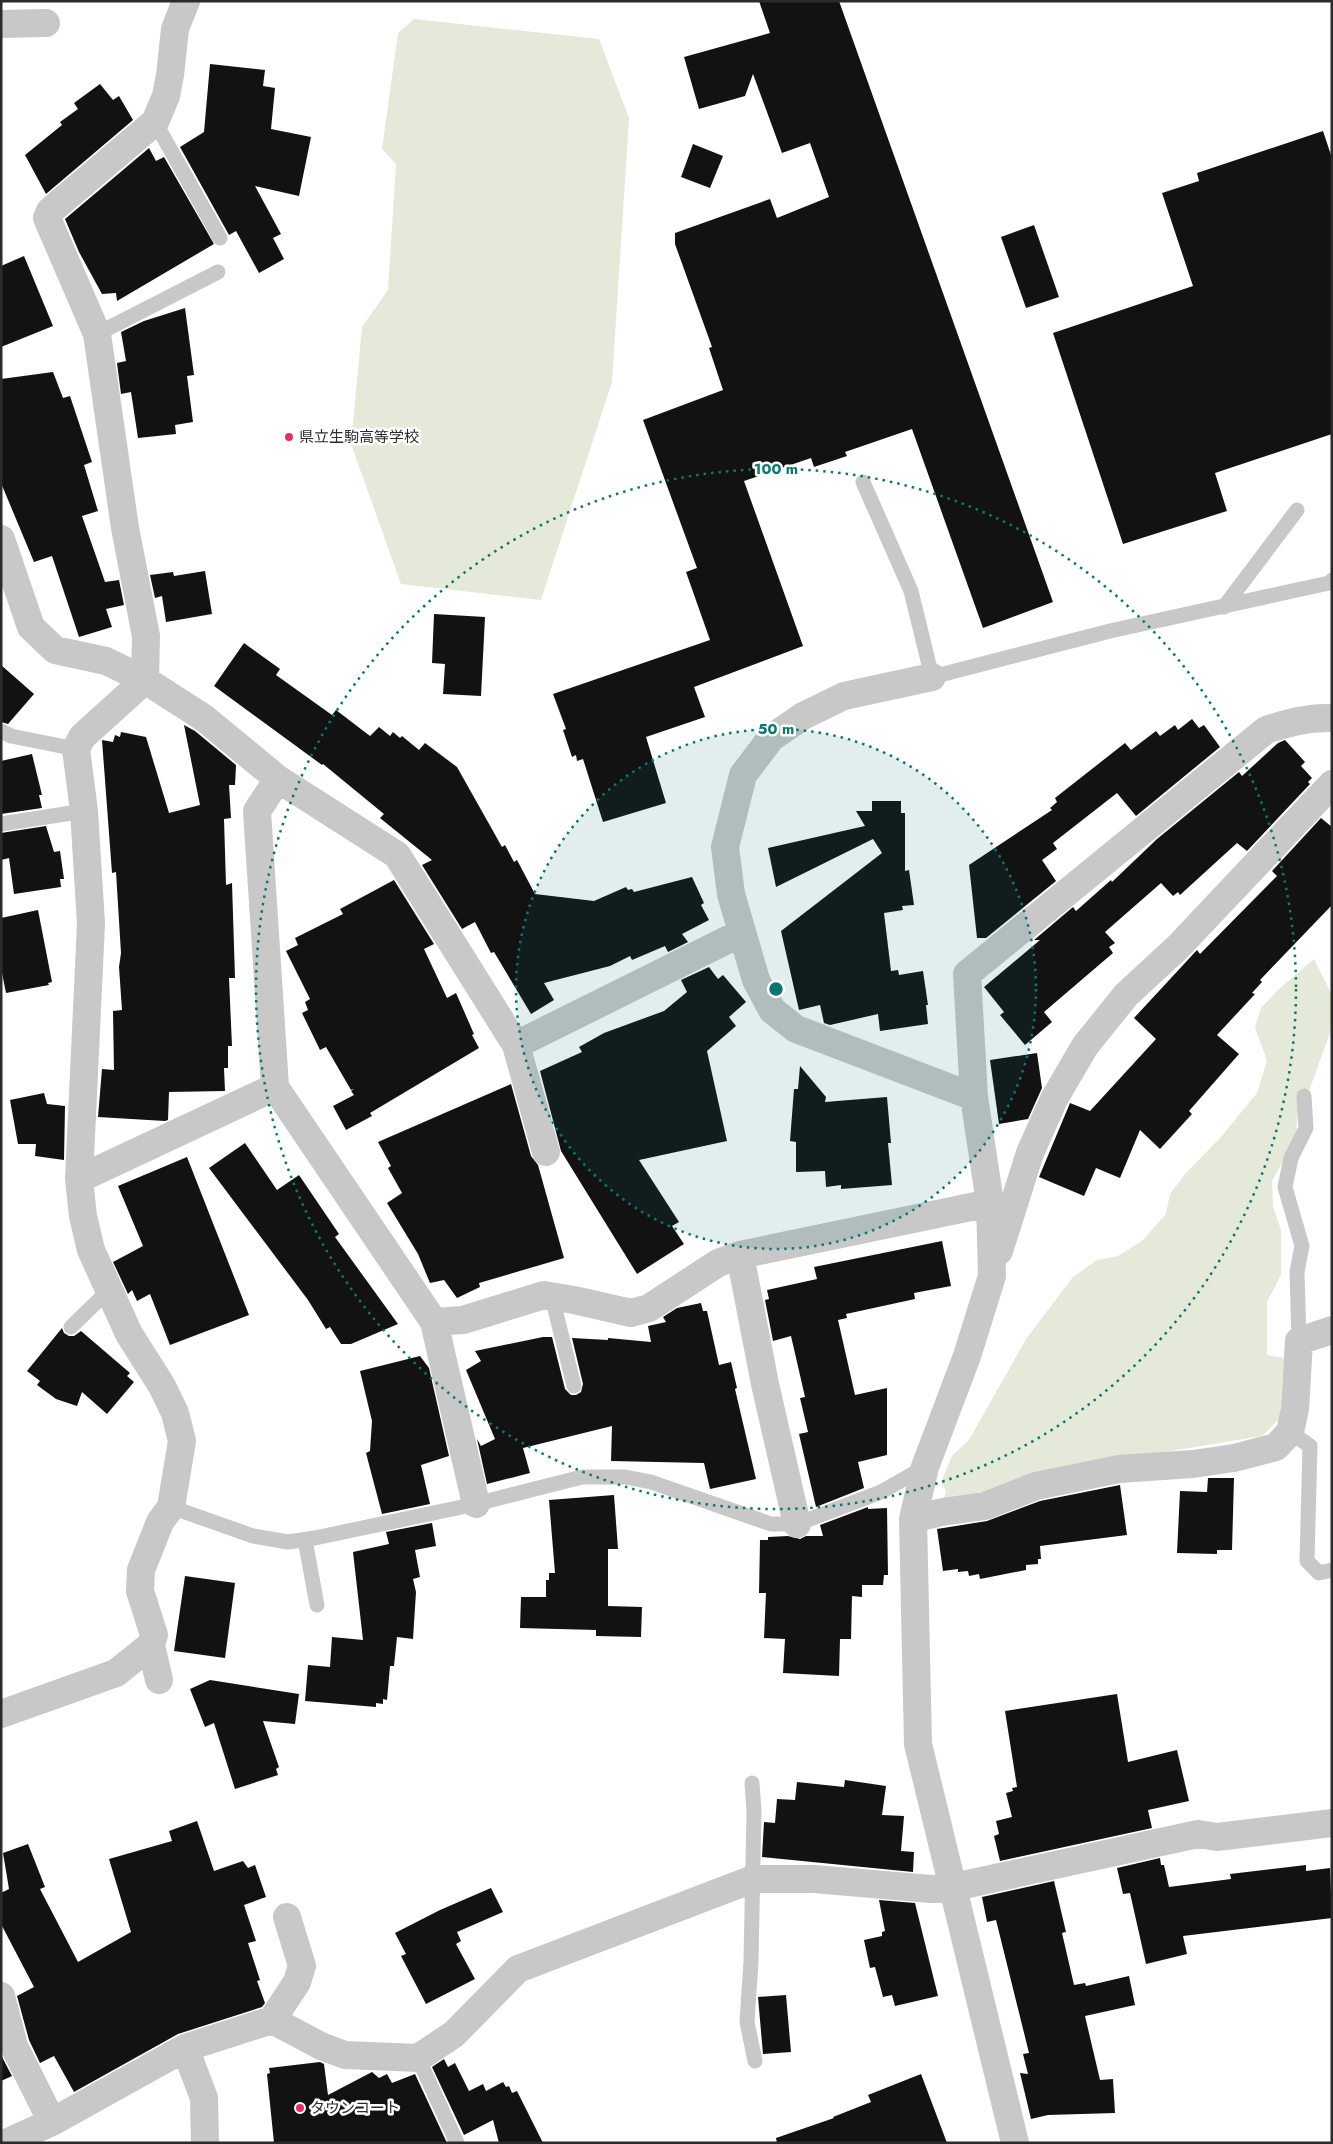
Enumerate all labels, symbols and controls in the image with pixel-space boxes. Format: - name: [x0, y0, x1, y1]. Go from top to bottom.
- place label: 県立生駒高等学校: [299, 426, 419, 448]
- marker: 県立生駒高等学校: [283, 431, 295, 443]
- text: 100 m: [754, 458, 798, 480]
- text: 50 m: [758, 718, 794, 740]
- centre of rings: [767, 980, 785, 998]
- place label: タウンコート: [310, 2097, 400, 2119]
- marker: タウンコート: [294, 2102, 306, 2114]

